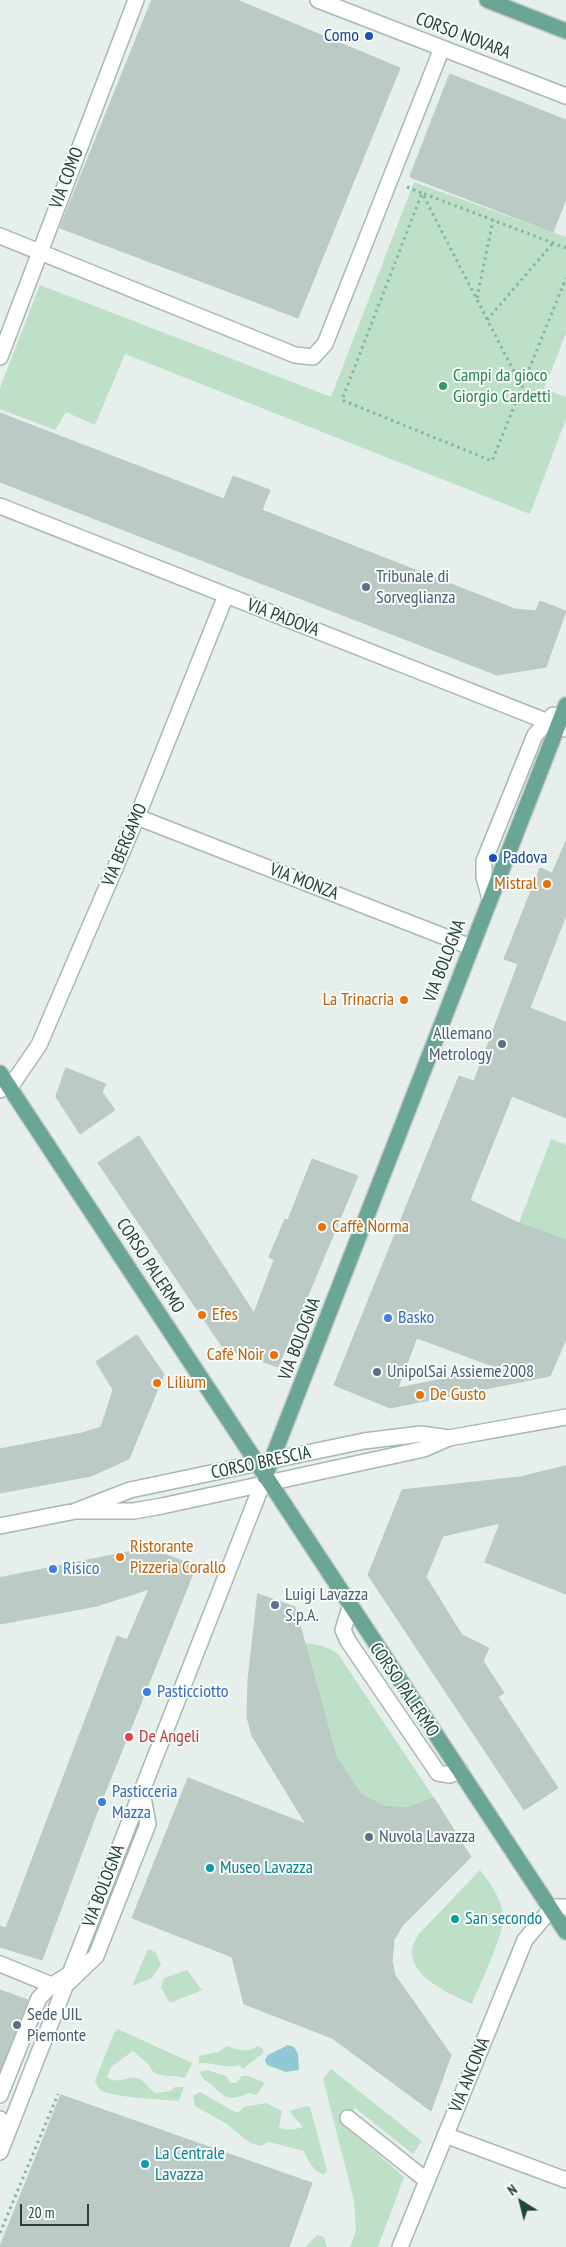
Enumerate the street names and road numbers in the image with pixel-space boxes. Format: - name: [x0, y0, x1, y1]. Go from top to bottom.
- street label: CORSO NOVARA: [413, 8, 513, 64]
- street label: VIA COMO: [45, 144, 89, 212]
- street label: VIA PADOVA: [244, 594, 322, 642]
- street label: VIA BERGAMO: [98, 800, 152, 890]
- street label: VIA MONZA: [267, 859, 341, 905]
- street label: VIA BOLOGNA: [419, 917, 471, 1005]
- street label: CORSO PALERMO: [111, 1215, 189, 1317]
- street label: VIA BOLOGNA: [274, 1295, 326, 1383]
- street label: CORSO BRESCIA: [209, 1442, 313, 1484]
- street label: CORSO PALERMO: [365, 1639, 443, 1741]
- street label: VIA BOLOGNA: [78, 1842, 130, 1930]
- street label: VIA ANCONA: [445, 2034, 495, 2116]

